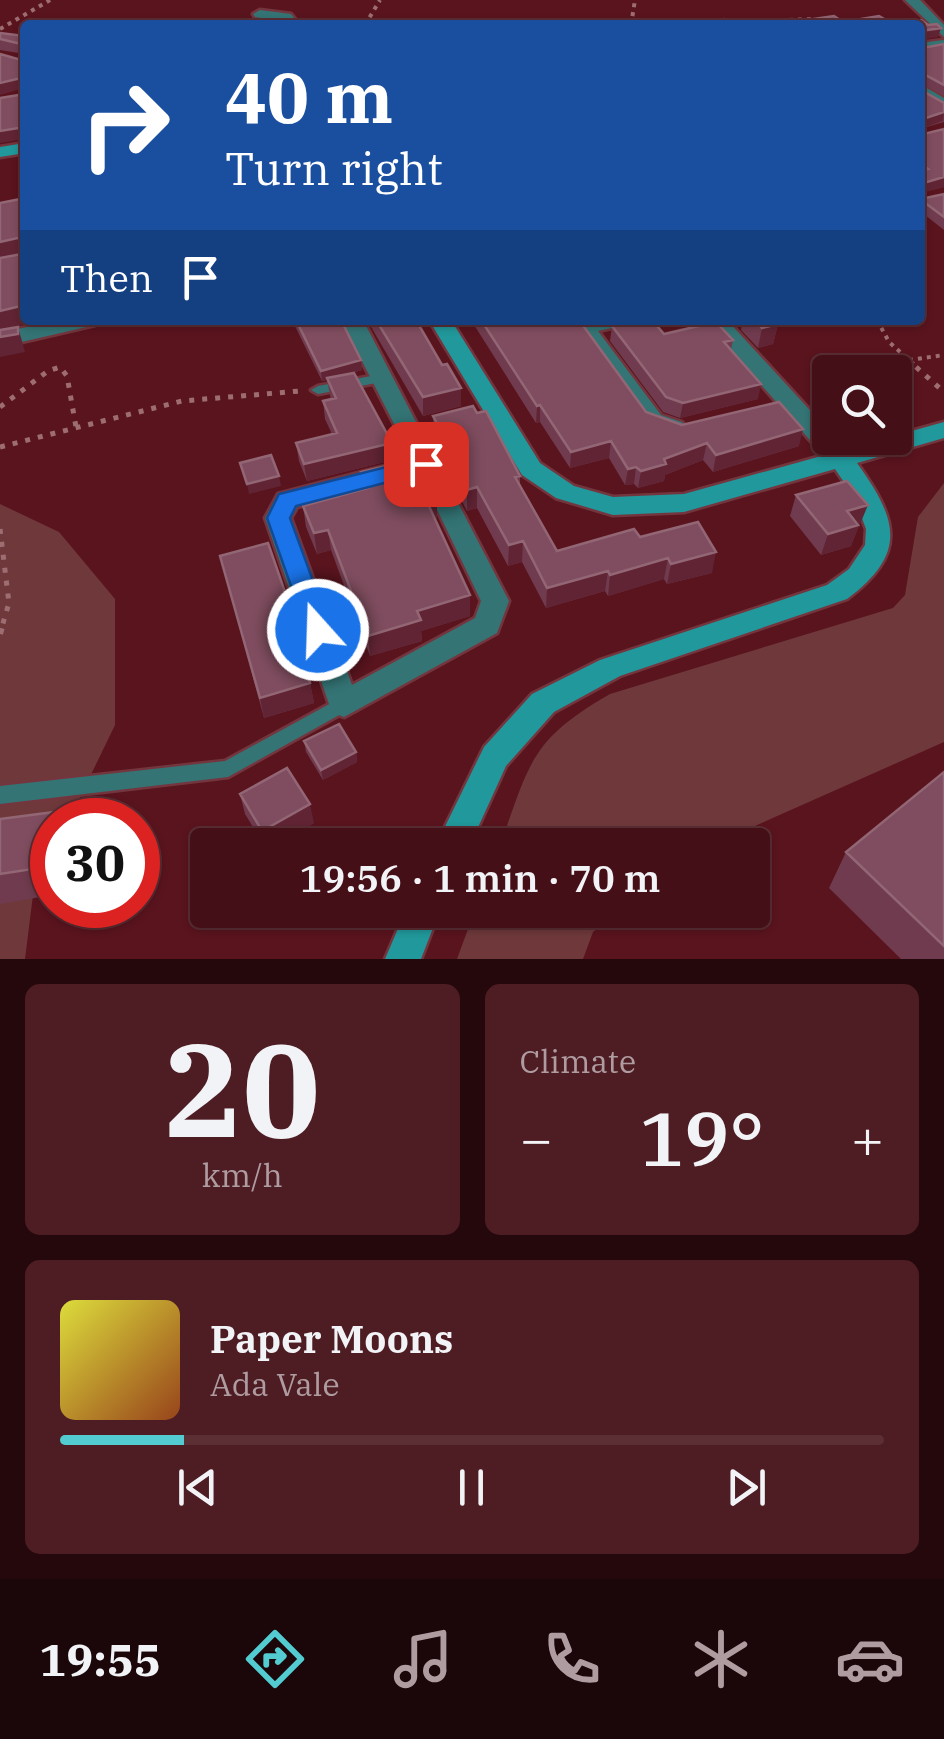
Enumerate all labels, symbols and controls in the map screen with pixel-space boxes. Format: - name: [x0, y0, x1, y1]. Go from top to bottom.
- text: 40 m: [225, 51, 393, 142]
- icon: right: [60, 60, 190, 190]
- text: Turn right: [225, 139, 443, 197]
- icon: arrive: [173, 250, 228, 305]
- text: Then: [60, 253, 153, 302]
- map controls: [812, 355, 912, 455]
- button: search: [812, 355, 912, 455]
- pin: [384, 422, 469, 507]
- icon: arrive: [399, 437, 454, 492]
- position arrow: [266, 578, 370, 682]
- speed limit sign: 30: [30, 798, 160, 928]
- text: 19:56 · 1 min · 70 m: [300, 853, 660, 902]
- text: 20: [164, 1004, 320, 1173]
- text: Climate: [520, 1040, 636, 1082]
- text: 19°: [639, 1089, 764, 1187]
- text: −: [520, 1103, 553, 1174]
- text: +: [851, 1103, 884, 1174]
- text: km/h: [202, 1154, 283, 1196]
- text: Paper Moons: [210, 1314, 453, 1363]
- text: Ada Vale: [210, 1363, 340, 1405]
- icon: previous: [170, 1460, 225, 1515]
- icon: pause: [444, 1460, 499, 1515]
- icon: next: [719, 1460, 774, 1515]
- icon: directions: [240, 1624, 310, 1694]
- icon: music: [388, 1624, 458, 1694]
- icon: phone: [537, 1624, 607, 1694]
- icon: climate: [686, 1624, 756, 1694]
- icon: car: [835, 1624, 905, 1694]
- text: 19:55: [39, 1630, 161, 1688]

